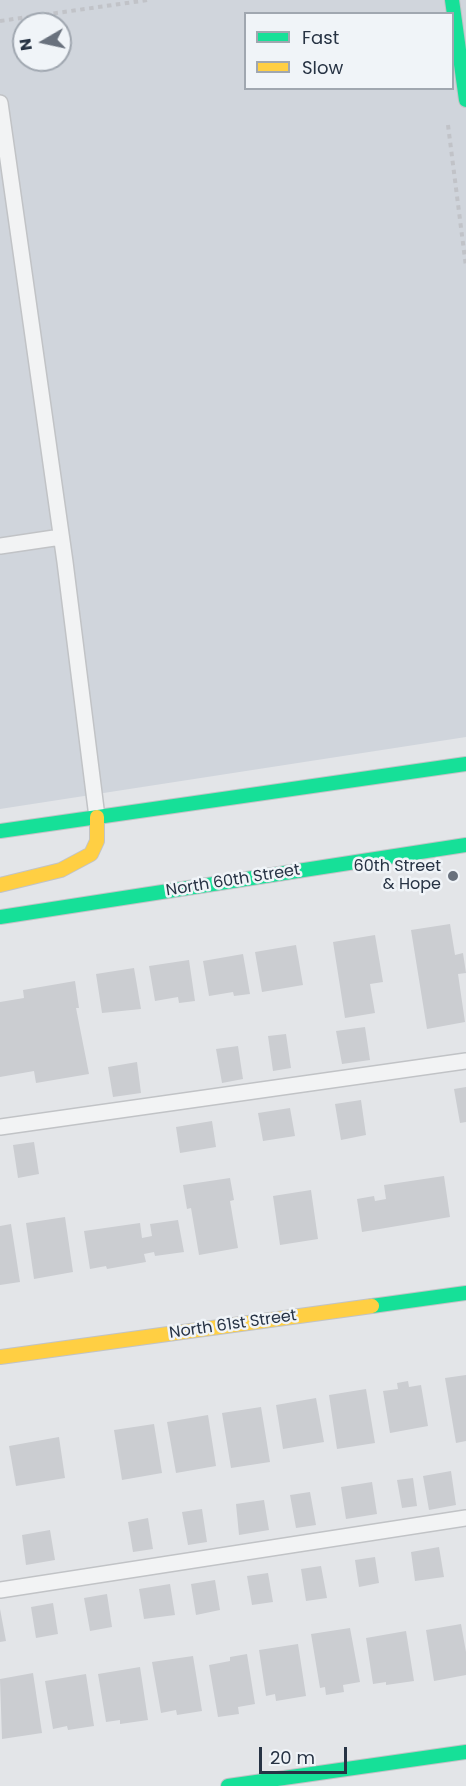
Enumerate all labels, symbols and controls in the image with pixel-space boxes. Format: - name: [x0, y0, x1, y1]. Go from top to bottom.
- north arrow: [12, 12, 72, 72]
- legend: [244, 12, 454, 90]
- text: Fast: [302, 25, 339, 50]
- text: N: [13, 37, 38, 52]
- text: Slow: [302, 55, 343, 80]
- place label: 60th Street & Hope: [354, 857, 441, 895]
- street label: North 60th Street: [165, 861, 301, 901]
- marker: 60th Street & Hope: [446, 869, 460, 883]
- street label: North 61st Street: [168, 1307, 298, 1343]
- scale bar: [262, 1735, 350, 1773]
- text: 20 m: [270, 1745, 315, 1770]

